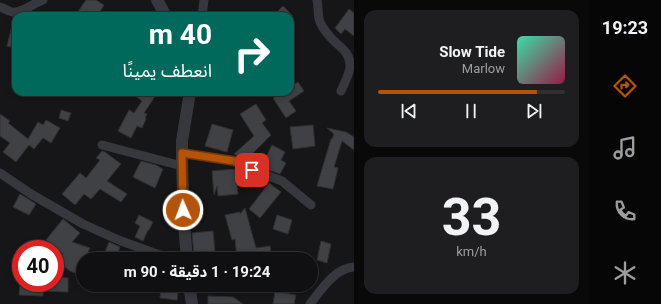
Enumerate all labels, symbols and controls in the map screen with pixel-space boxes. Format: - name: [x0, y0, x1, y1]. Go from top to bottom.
- text: 19:23: [602, 17, 648, 38]
- text: 40 m: [149, 18, 212, 51]
- icon: right: [226, 28, 278, 80]
- text: Slow Tide: [439, 43, 505, 61]
- text: انعطف يمينًا: [123, 60, 212, 81]
- text: Marlow: [462, 61, 505, 76]
- icon: directions: [611, 72, 639, 100]
- icon: previous: [398, 100, 420, 122]
- icon: pause: [460, 100, 482, 122]
- icon: next: [523, 100, 545, 122]
- icon: music: [611, 134, 639, 162]
- pin: [235, 153, 269, 187]
- icon: arrive: [241, 159, 263, 181]
- text: 33: [442, 187, 501, 248]
- position arrow: [162, 189, 204, 231]
- icon: phone: [611, 197, 639, 225]
- speed limit sign: 40: [12, 240, 64, 292]
- text: km/h: [456, 244, 487, 259]
- icon: climate: [611, 259, 639, 287]
- text: 19:24 · 1 دقيقة · 90 m: [124, 263, 270, 281]

